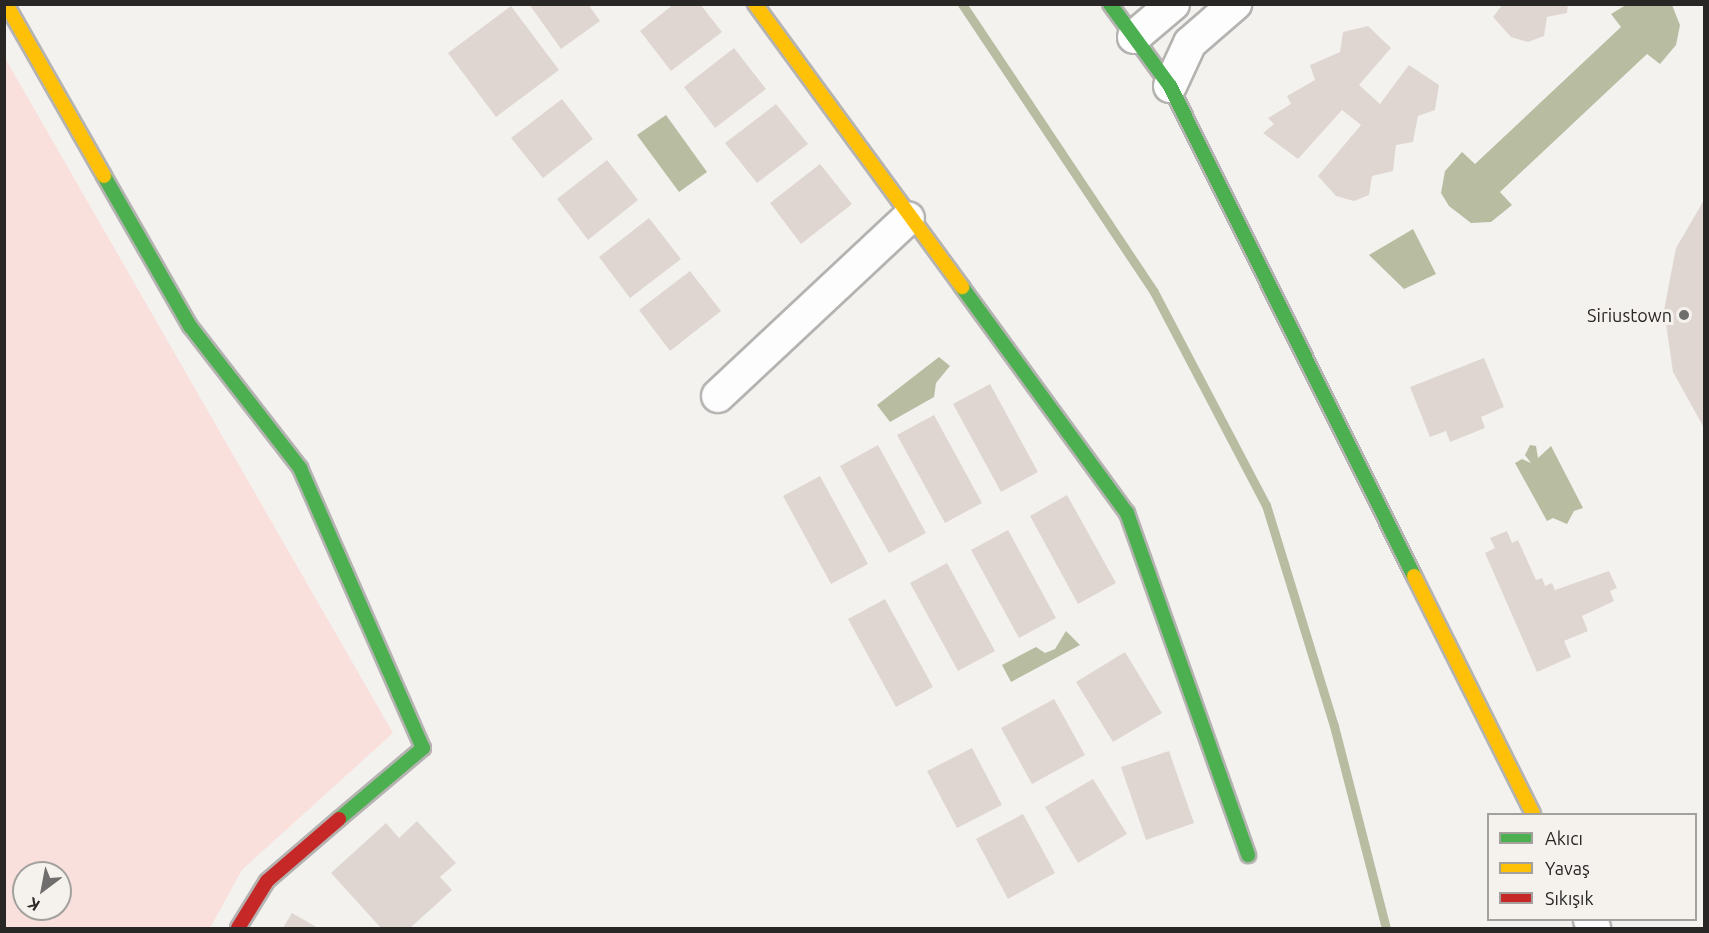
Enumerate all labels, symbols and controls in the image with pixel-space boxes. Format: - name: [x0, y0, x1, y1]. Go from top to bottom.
- place label: Siriustown: [1587, 304, 1672, 326]
- marker: Siriustown: [1677, 308, 1691, 322]
- legend: [1487, 813, 1697, 921]
- text: Akıcı: [1545, 828, 1583, 848]
- text: Yavaş: [1545, 858, 1590, 878]
- north arrow: [12, 861, 72, 921]
- text: Sıkışık: [1545, 888, 1594, 908]
- text: K: [24, 894, 43, 915]

